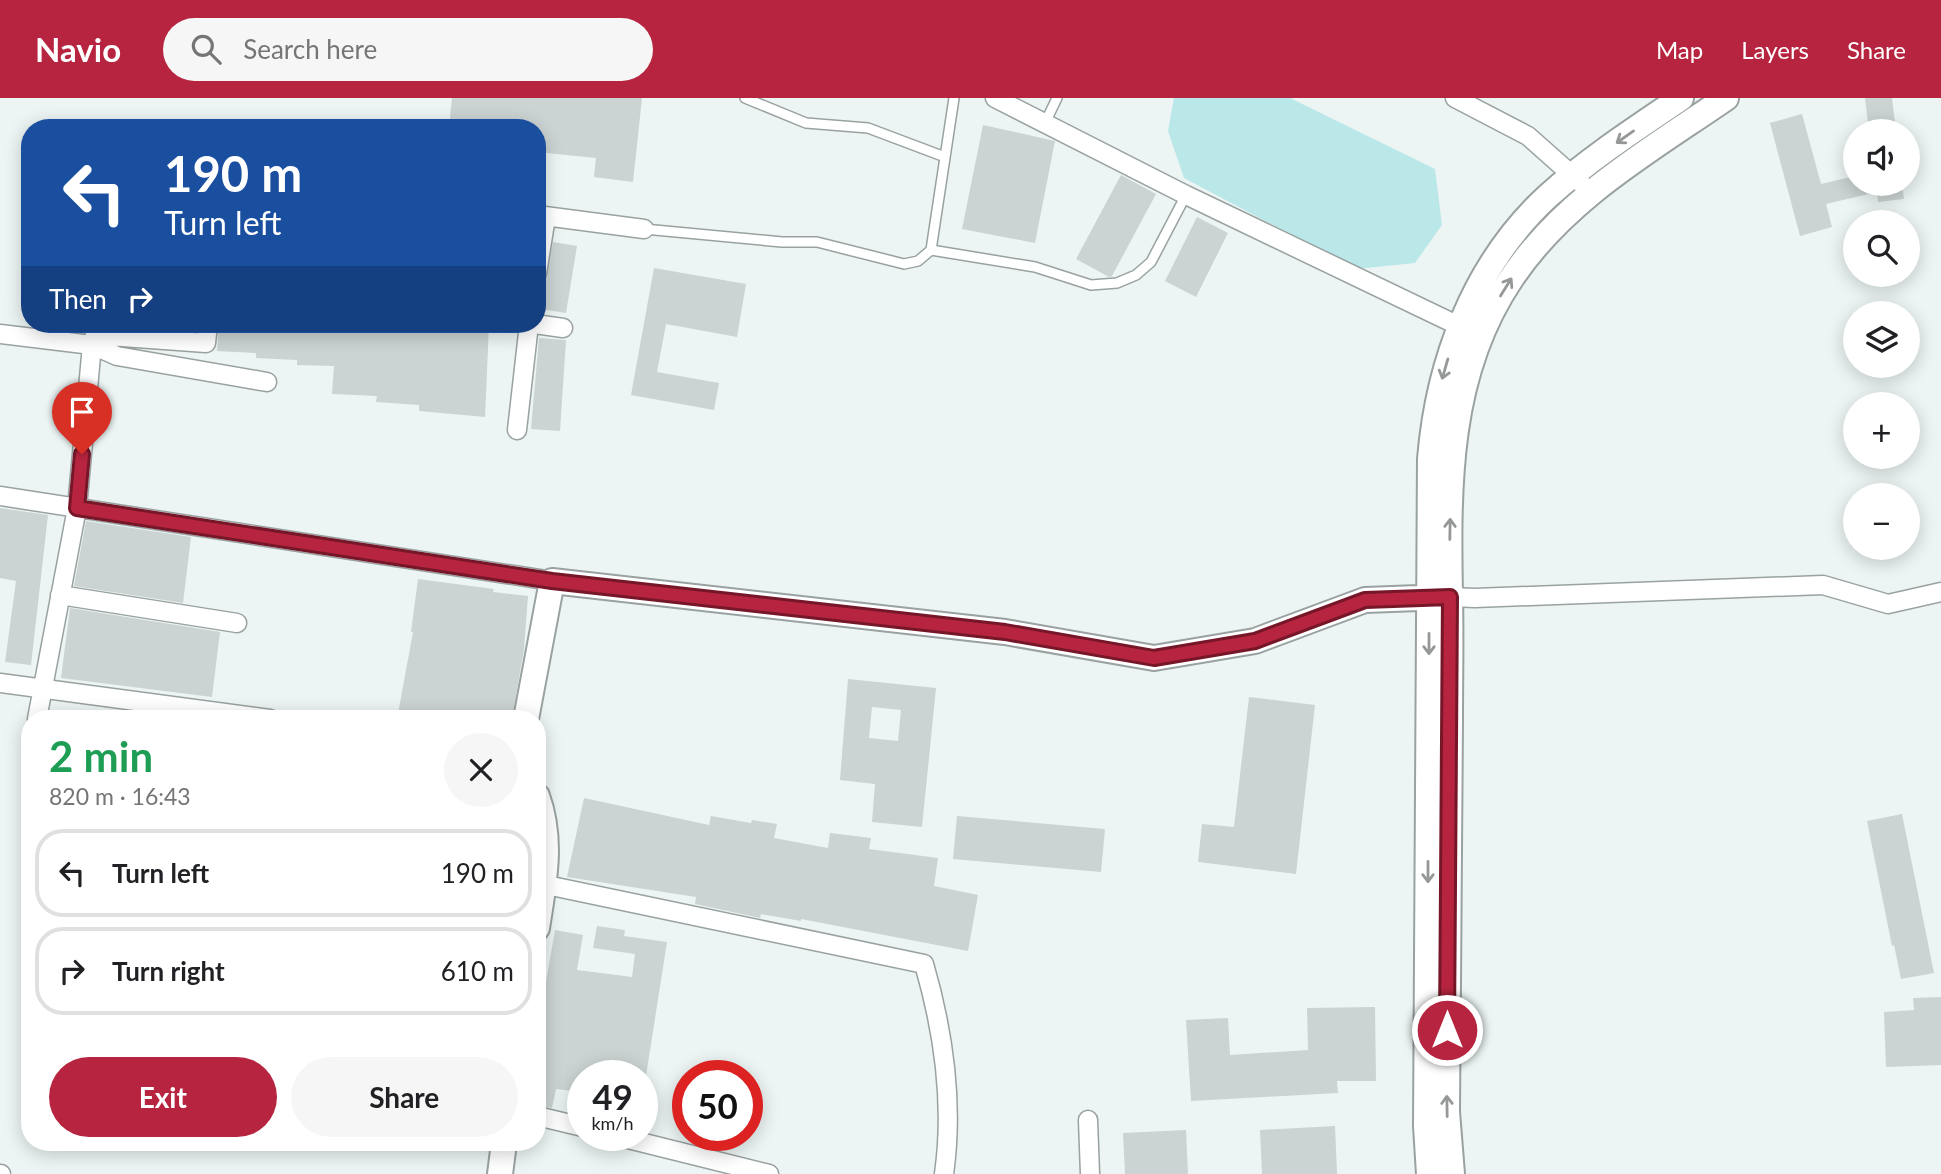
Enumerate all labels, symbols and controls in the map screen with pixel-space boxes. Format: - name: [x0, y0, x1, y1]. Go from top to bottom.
- search box: [163, 18, 653, 81]
- text: Navio: [35, 29, 121, 69]
- icon: search: [187, 30, 225, 68]
- text: Search here: [243, 33, 377, 65]
- text: Map: [1656, 35, 1703, 64]
- text: Layers: [1741, 35, 1809, 64]
- text: Share: [1847, 35, 1906, 64]
- map controls: [1843, 119, 1920, 560]
- button: sound: [1843, 119, 1920, 196]
- one-way arrow: [1616, 130, 1635, 144]
- text: 190 m: [164, 144, 302, 202]
- icon: left: [49, 147, 140, 238]
- text: Turn left: [164, 203, 281, 242]
- button: search: [1843, 210, 1920, 287]
- one-way arrow: [1499, 278, 1513, 298]
- icon: right: [121, 280, 159, 318]
- text: Then: [49, 283, 107, 315]
- button: layers: [1843, 301, 1920, 378]
- one-way arrow: [1438, 357, 1451, 380]
- pin: [52, 382, 112, 454]
- button: +: [1843, 392, 1920, 469]
- icon: arrive: [63, 393, 101, 431]
- button: −: [1843, 483, 1920, 560]
- one-way arrow: [1443, 518, 1456, 541]
- one-way arrow: [1422, 632, 1436, 655]
- text: 2 min: [49, 731, 153, 781]
- button: close: [444, 733, 518, 807]
- text: 820 m · 16:43: [49, 782, 191, 810]
- icon: left: [53, 854, 91, 892]
- text: Turn left: [112, 857, 209, 889]
- text: 190 m: [441, 857, 514, 889]
- one-way arrow: [1421, 860, 1435, 883]
- icon: right: [53, 952, 91, 990]
- text: Turn right: [112, 955, 225, 987]
- text: 610 m: [441, 955, 514, 987]
- position arrow: [1410, 993, 1484, 1067]
- button: Exit: [49, 1057, 277, 1137]
- button: Share: [291, 1057, 518, 1137]
- speed limit sign: 50: [672, 1060, 763, 1151]
- text: 49: [592, 1075, 633, 1117]
- one-way arrow: [1440, 1095, 1454, 1118]
- text: km/h: [591, 1112, 634, 1134]

